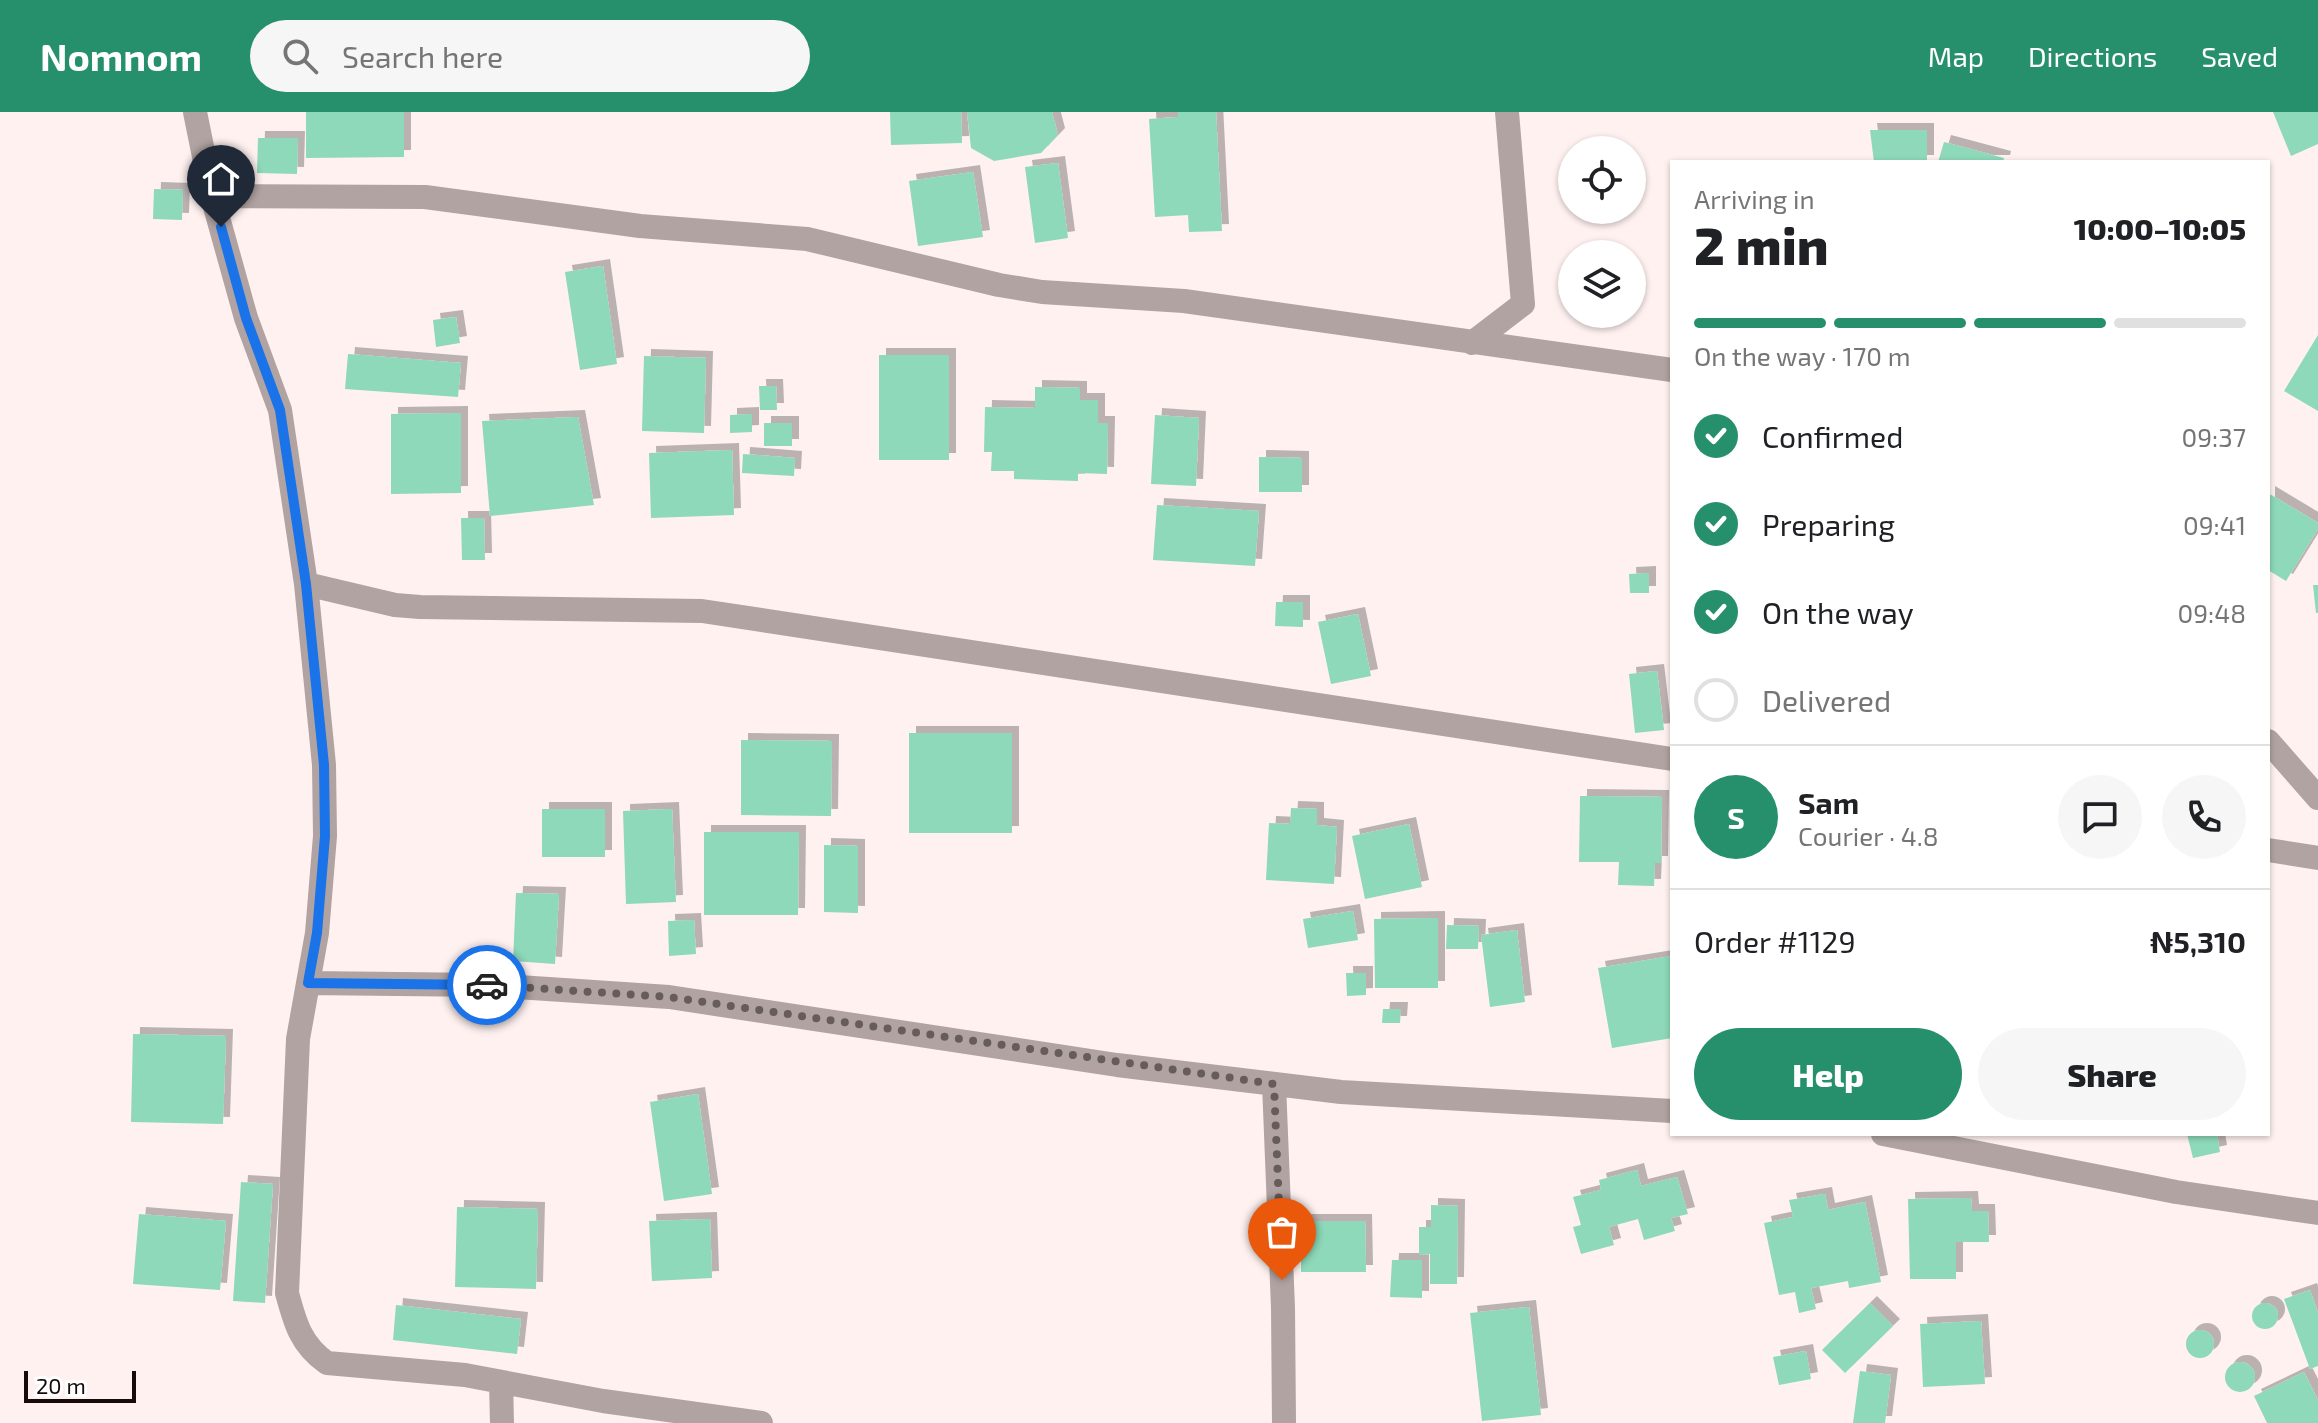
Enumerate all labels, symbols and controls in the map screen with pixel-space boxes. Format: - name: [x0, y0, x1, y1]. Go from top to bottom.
- search box: [250, 20, 810, 92]
- text: Nomnom: [40, 33, 202, 79]
- icon: search: [278, 34, 322, 78]
- text: Search here: [342, 38, 503, 74]
- text: Map: [1928, 39, 1984, 73]
- text: Directions: [2028, 39, 2157, 73]
- text: Saved: [2201, 39, 2278, 73]
- map controls: [1558, 136, 1646, 328]
- button: locate: [1558, 136, 1646, 224]
- pin: [187, 145, 255, 227]
- icon: home: [199, 157, 243, 201]
- text: Arriving in: [1694, 183, 1815, 214]
- text: 10:00–10:05: [2074, 210, 2246, 246]
- text: 2 min: [1694, 213, 1829, 275]
- button: layers: [1558, 240, 1646, 328]
- text: On the way · 170 m: [1694, 340, 1911, 371]
- icon: check: [1694, 414, 1738, 458]
- text: Confirmed: [1762, 418, 1903, 454]
- text: 09:37: [2182, 421, 2246, 452]
- icon: check: [1694, 502, 1738, 546]
- text: Preparing: [1762, 506, 1895, 542]
- text: 09:41: [2183, 509, 2246, 540]
- icon: check: [1694, 590, 1738, 634]
- text: On the way: [1762, 594, 1914, 630]
- text: 09:48: [2178, 597, 2246, 628]
- text: Delivered: [1762, 682, 1891, 718]
- button: chat: [2058, 775, 2142, 859]
- button: phone: [2162, 775, 2246, 859]
- text: Sam: [1798, 784, 1859, 820]
- text: S: [1727, 799, 1745, 835]
- text: Courier · 4.8: [1798, 820, 1939, 851]
- text: Order #1129: [1694, 923, 1856, 959]
- text: ₦5,310: [2150, 923, 2246, 959]
- courier: [447, 945, 527, 1025]
- icon: car: [465, 963, 509, 1007]
- button: Help: [1694, 1028, 1962, 1120]
- button: Share: [1978, 1028, 2246, 1120]
- pin: [1248, 1198, 1316, 1280]
- icon: bag: [1260, 1210, 1304, 1254]
- scale bar: [24, 1367, 136, 1403]
- text: 20 m: [36, 1372, 86, 1398]

